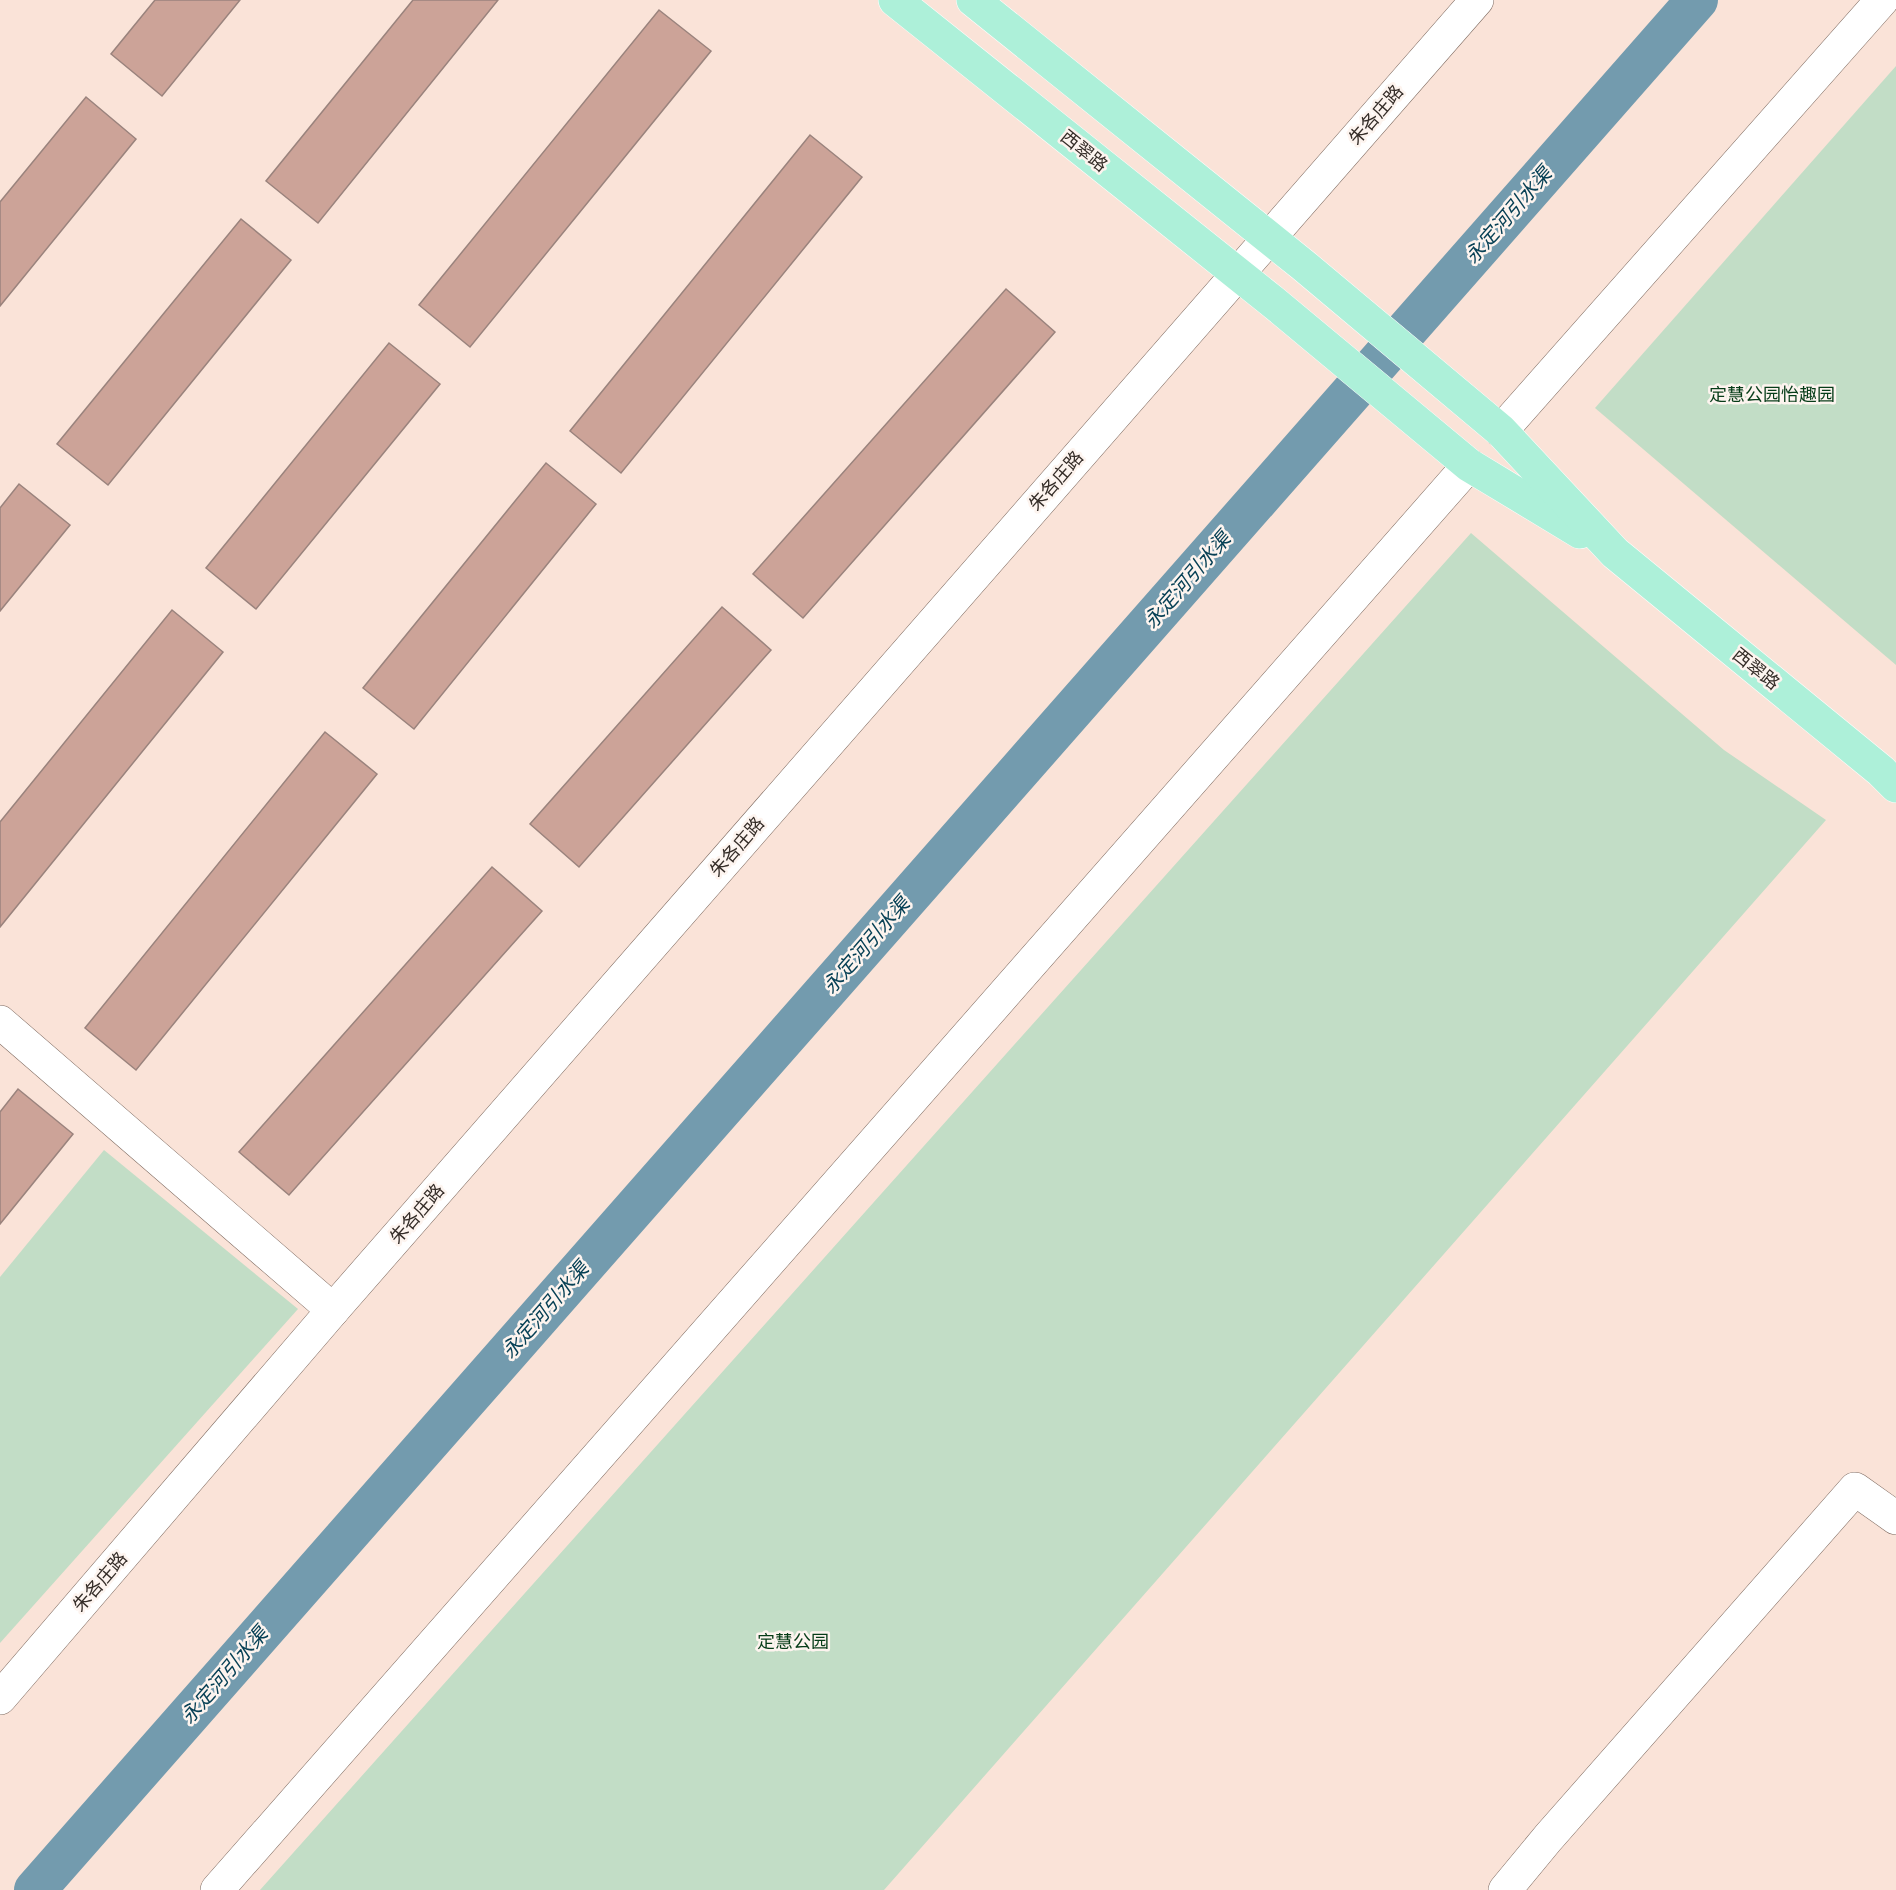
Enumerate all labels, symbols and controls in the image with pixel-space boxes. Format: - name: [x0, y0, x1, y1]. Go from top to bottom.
- street label: 朱各庄路: [1343, 80, 1409, 150]
- street label: 西翠路: [1055, 125, 1113, 177]
- water label: 永定河引水渠: [1459, 159, 1559, 269]
- park label: 定慧公园怡趣园: [1709, 383, 1835, 407]
- street label: 朱各庄路: [1023, 446, 1089, 516]
- water label: 永定河引水渠: [1138, 524, 1238, 634]
- street label: 西翠路: [1727, 643, 1785, 695]
- street label: 朱各庄路: [704, 812, 770, 882]
- water label: 永定河引水渠: [817, 889, 917, 999]
- street label: 朱各庄路: [384, 1179, 450, 1249]
- water label: 永定河引水渠: [496, 1254, 596, 1364]
- street label: 朱各庄路: [67, 1547, 133, 1617]
- water label: 永定河引水渠: [175, 1619, 275, 1729]
- park label: 定慧公园: [757, 1630, 829, 1654]

